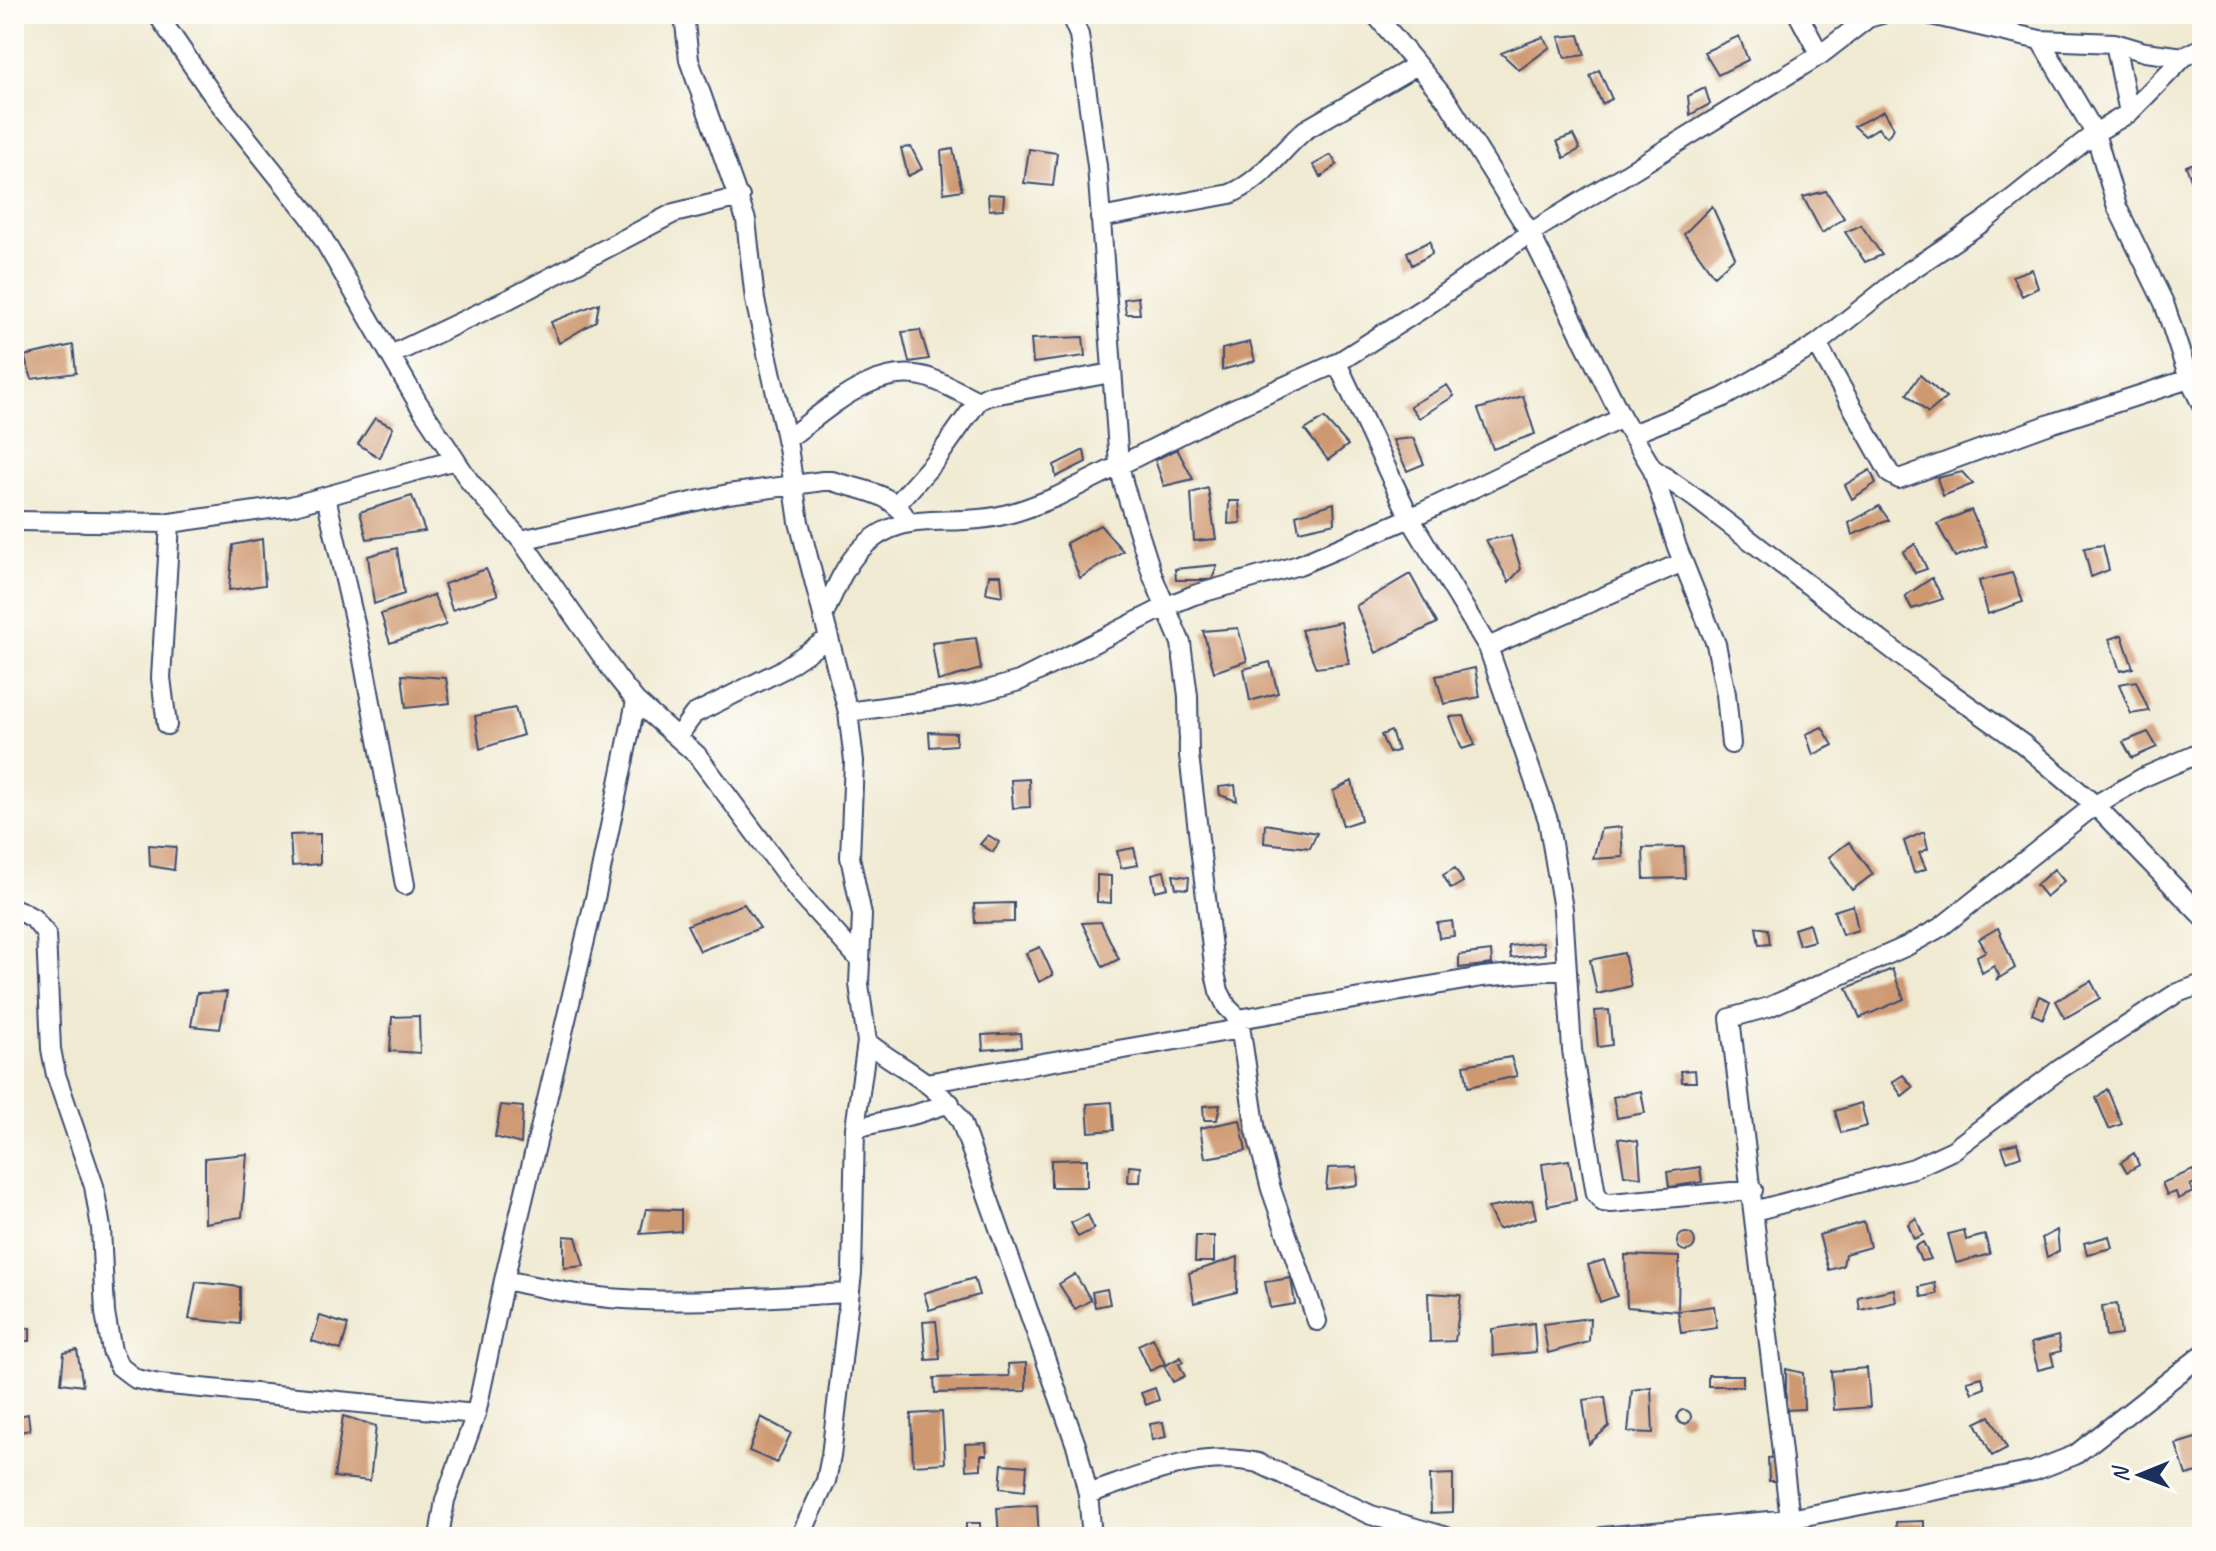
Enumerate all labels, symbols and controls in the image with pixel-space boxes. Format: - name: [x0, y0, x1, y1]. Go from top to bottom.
- north arrow: [2100, 1435, 2180, 1515]
- text: N: [2107, 1465, 2135, 1482]

